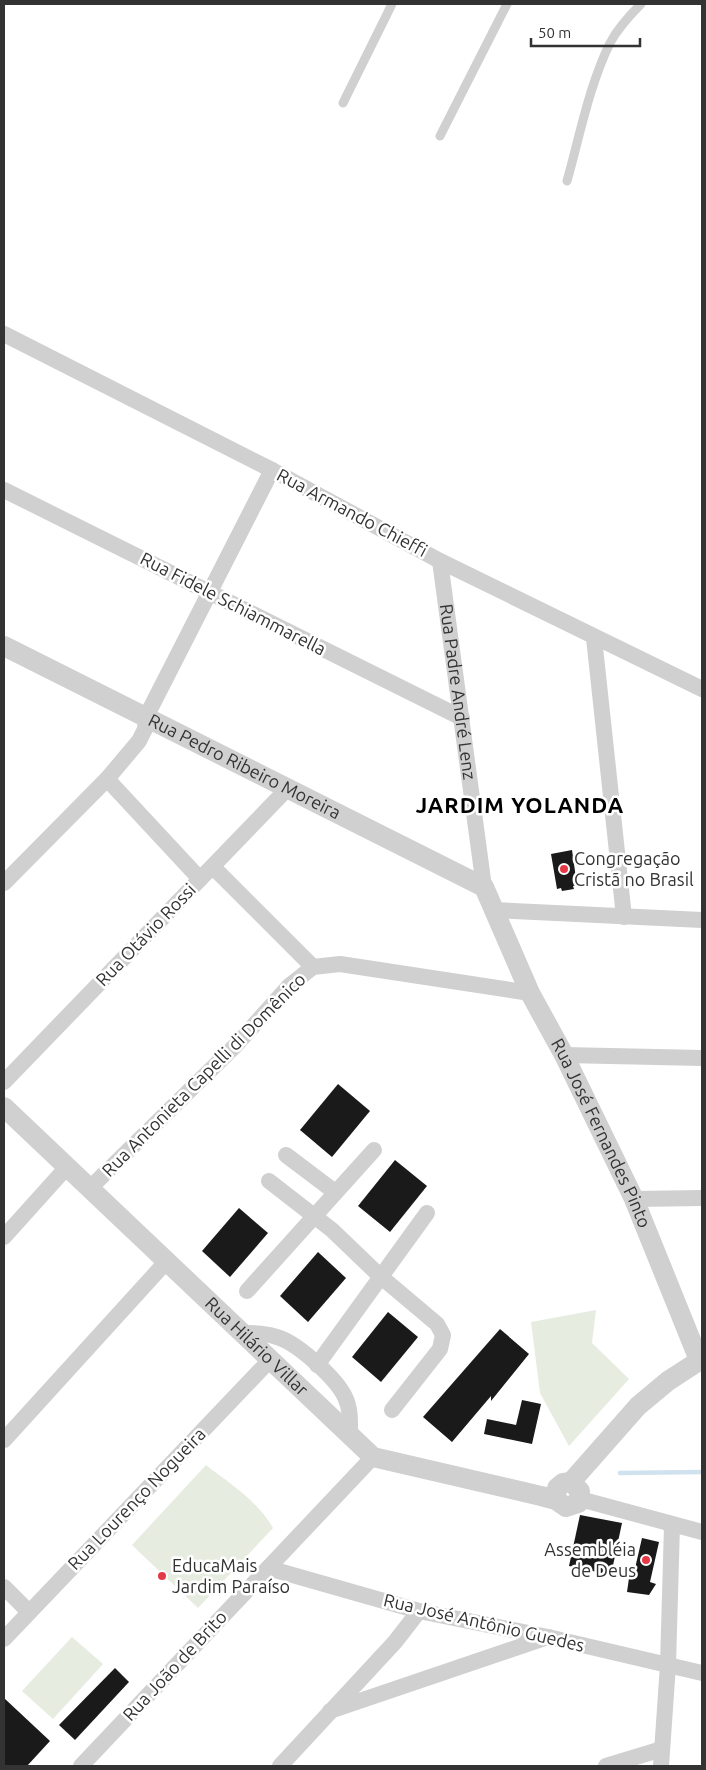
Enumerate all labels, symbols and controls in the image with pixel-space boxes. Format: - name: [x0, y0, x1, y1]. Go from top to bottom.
- scale bar: [531, 15, 640, 47]
- text: 50 m: [538, 24, 571, 41]
- street label: Rua Armando Chieffi: [274, 464, 431, 560]
- street label: Rua Fidele Schiammarella: [137, 548, 330, 659]
- street label: Rua Padre André Lenz: [437, 603, 480, 781]
- street label: Rua Pedro Ribeiro Moreira: [145, 709, 344, 822]
- district label: JARDIM YOLANDA: [416, 792, 624, 817]
- place label: Congregação Cristã no Brasil: [574, 848, 694, 889]
- marker: Congregação Cristã no Brasil: [558, 863, 570, 875]
- street label: Rua Otávio Rossi: [91, 879, 199, 990]
- street label: Rua Antonieta Capelli di Domênico: [97, 968, 309, 1180]
- street label: Rua José Fernandes Pinto: [548, 1035, 656, 1230]
- street label: Rua Hilário Villar: [202, 1293, 313, 1399]
- street label: Rua Lourenço Nogueira: [63, 1423, 209, 1573]
- place label: Assembléia de Deus: [544, 1539, 636, 1580]
- marker: Assembléia de Deus: [640, 1554, 652, 1566]
- place label: EducaMais Jardim Paraíso: [172, 1555, 290, 1596]
- marker: EducaMais Jardim Paraíso: [156, 1570, 168, 1582]
- street label: Rua José Antônio Guedes: [382, 1589, 587, 1655]
- street label: Rua João de Brito: [118, 1606, 230, 1724]

